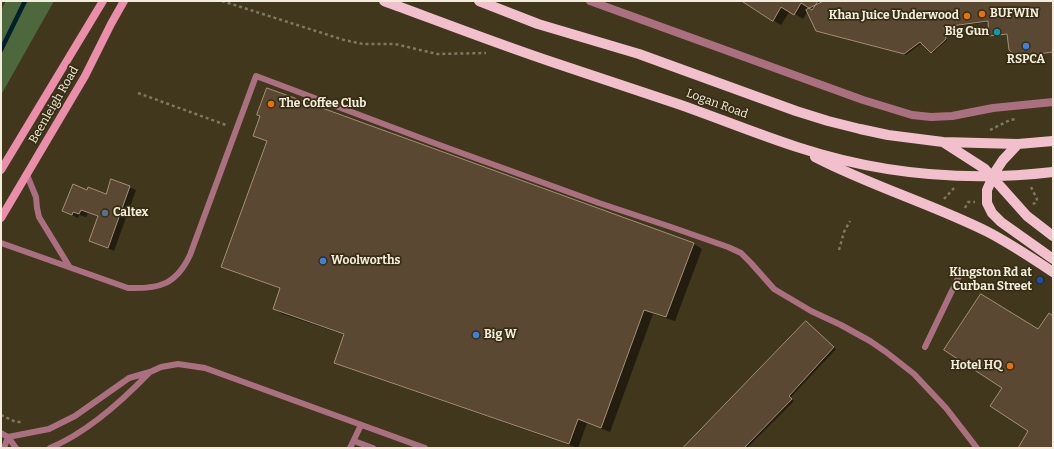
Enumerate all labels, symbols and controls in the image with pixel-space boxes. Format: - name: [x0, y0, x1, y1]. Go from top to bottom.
- place label: BUFWIN: [990, 7, 1039, 21]
- place label: Khan Juice Underwood: [829, 9, 959, 23]
- marker: BUFWIN: [977, 9, 987, 19]
- marker: Khan Juice Underwood: [962, 11, 972, 21]
- place label: Big Gun: [945, 25, 989, 39]
- marker: Big Gun: [992, 27, 1002, 37]
- marker: RSPCA: [1021, 41, 1031, 51]
- place label: RSPCA: [1007, 53, 1045, 67]
- street label: Beenleigh Road: [26, 64, 82, 146]
- street label: Logan Road: [684, 86, 750, 122]
- place label: The Coffee Club: [279, 97, 366, 111]
- marker: The Coffee Club: [266, 99, 276, 109]
- place label: Caltex: [113, 206, 148, 220]
- marker: Caltex: [100, 208, 110, 218]
- place label: Woolworths: [331, 254, 400, 268]
- marker: Woolworths: [318, 256, 328, 266]
- place label: Kingston Rd at Curban Street: [949, 266, 1032, 294]
- marker: Kingston Rd at Curban Street: [1035, 275, 1045, 285]
- place label: Big W: [484, 328, 517, 342]
- marker: Big W: [471, 330, 481, 340]
- place label: Hotel HQ: [950, 359, 1002, 373]
- marker: Hotel HQ: [1005, 361, 1015, 371]

